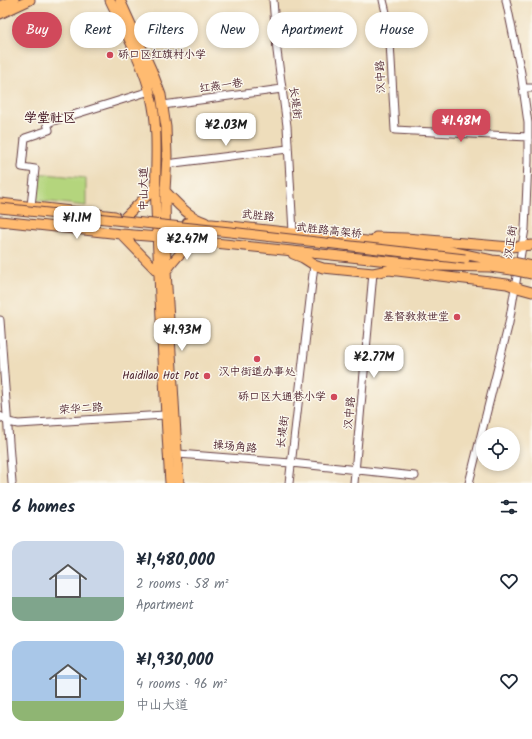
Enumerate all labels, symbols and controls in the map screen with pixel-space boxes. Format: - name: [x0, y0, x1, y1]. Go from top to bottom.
- chip: Buy: [12, 12, 62, 48]
- chip: Rent: [70, 12, 126, 48]
- chip: Filters: [134, 12, 198, 48]
- chip: New: [206, 12, 259, 48]
- chip: Apartment: [267, 12, 357, 48]
- chip: House: [365, 12, 428, 48]
- place label: 硚口区红旗村小学: [118, 46, 206, 64]
- marker: 硚口区红旗村小学: [105, 50, 115, 60]
- street label: 汉中路: [371, 60, 391, 94]
- street label: 红燕一巷: [198, 74, 244, 98]
- street label: 长堤街: [284, 85, 306, 122]
- district label: 学堂社区: [24, 108, 76, 129]
- pin: ¥1.48M: [428, 109, 494, 143]
- text: ¥1.48M: [441, 111, 481, 132]
- pin: ¥2.03M: [193, 113, 259, 147]
- text: ¥2.03M: [205, 115, 247, 136]
- street label: 中山大道: [135, 167, 153, 211]
- street label: 武胜路: [241, 205, 275, 227]
- pin: ¥1.1M: [49, 206, 105, 240]
- text: ¥1.1M: [63, 208, 91, 229]
- street label: 武胜路高架桥: [295, 219, 363, 243]
- street label: 汉正街: [500, 223, 523, 260]
- pin: ¥2.47M: [154, 227, 220, 261]
- text: ¥2.47M: [166, 229, 208, 250]
- place label: 基督教救世堂: [383, 308, 449, 326]
- marker: 基督教救世堂: [452, 312, 462, 322]
- pin: ¥1.93M: [149, 318, 215, 352]
- text: ¥1.93M: [163, 320, 201, 341]
- pin: ¥2.77M: [341, 345, 407, 379]
- text: ¥2.77M: [354, 347, 394, 368]
- marker: 汉中街道办事处: [252, 354, 262, 364]
- place label: 汉中街道办事处: [219, 363, 296, 381]
- place label: Haidilao Hot Pot: [122, 367, 200, 385]
- marker: Haidilao Hot Pot: [202, 371, 212, 381]
- place label: 硚口区大通巷小学: [238, 388, 326, 406]
- marker: 硚口区大通巷小学: [329, 392, 339, 402]
- street label: 汉中路: [340, 396, 360, 430]
- street label: 荣华二路: [58, 398, 104, 420]
- street label: 长堤街: [272, 414, 294, 449]
- map controls: [476, 427, 520, 471]
- button: locate: [476, 427, 520, 471]
- street label: 操场角路: [212, 436, 258, 458]
- text: 6 homes: [12, 494, 75, 521]
- icon: filters: [498, 496, 520, 518]
- text: ¥1,480,000: [136, 547, 215, 574]
- icon: home: [44, 557, 92, 605]
- icon: heart: [498, 570, 520, 592]
- text: 2 rooms · 58 m²: [136, 574, 229, 595]
- text: Apartment: [136, 595, 194, 616]
- text: ¥1,930,000: [136, 647, 213, 674]
- icon: home: [44, 657, 92, 705]
- icon: heart: [498, 670, 520, 692]
- text: 4 rooms · 96 m²: [136, 674, 227, 695]
- text: 中山大道: [136, 695, 188, 716]

